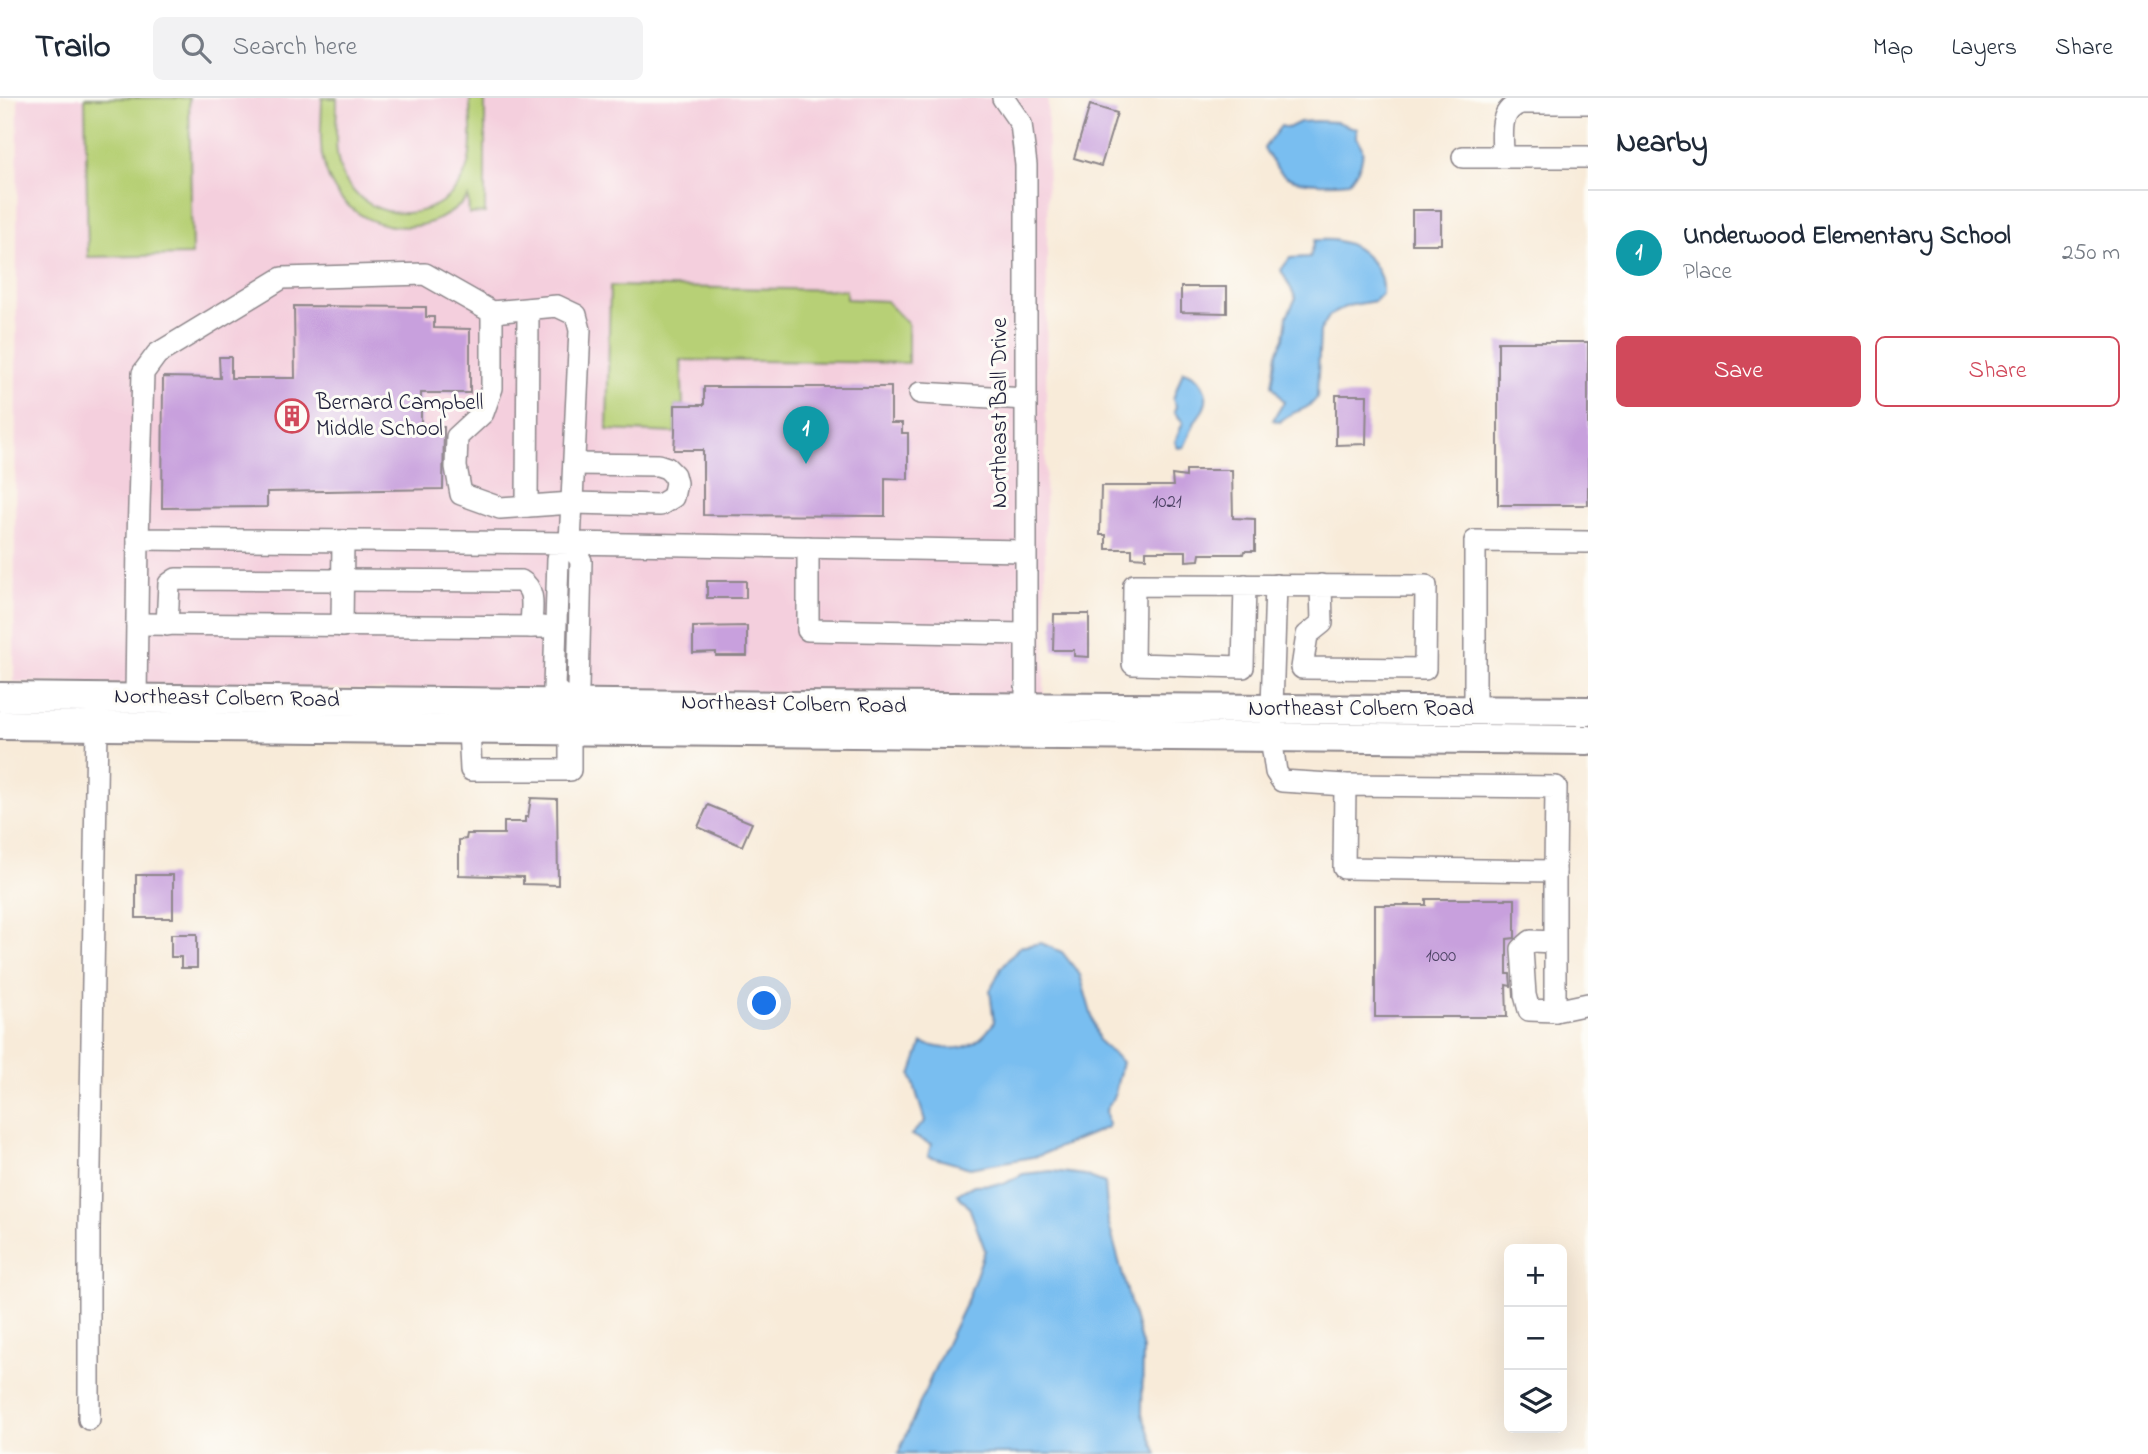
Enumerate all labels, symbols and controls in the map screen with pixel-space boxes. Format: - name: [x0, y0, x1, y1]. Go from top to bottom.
- search box: [153, 17, 643, 80]
- text: Trailo: [35, 24, 111, 72]
- icon: search: [177, 29, 215, 67]
- text: Search here: [233, 29, 357, 67]
- text: Map: [1873, 31, 1913, 66]
- text: Layers: [1951, 31, 2017, 66]
- text: Share: [2055, 31, 2113, 66]
- text: Nearby: [1616, 122, 1708, 166]
- text: Underwood Elementary School: [1683, 218, 2011, 256]
- text: 1: [1635, 237, 1643, 270]
- text: 250 m: [2062, 237, 2120, 270]
- text: Place: [1683, 256, 1732, 289]
- street label: Northeast Ball Drive: [984, 317, 1017, 508]
- button: Save: [1616, 336, 1861, 407]
- button: Share: [1875, 336, 2120, 407]
- place label: Bernard Campbell Middle School: [315, 387, 483, 446]
- building icon: Bernard Campbell Middle School: [273, 397, 311, 435]
- pin: 1: [783, 406, 829, 464]
- house number: 1021: [1152, 489, 1182, 516]
- street label: Northeast Colbern Road: [114, 681, 340, 717]
- street label: Northeast Colbern Road: [681, 687, 907, 723]
- street label: Northeast Colbern Road: [1248, 693, 1474, 726]
- house number: 1000: [1426, 943, 1456, 970]
- your location: [747, 986, 781, 1020]
- map controls: [1504, 1244, 1567, 1433]
- button: +: [1504, 1244, 1567, 1307]
- button: −: [1504, 1307, 1567, 1370]
- button: layers: [1504, 1370, 1567, 1433]

